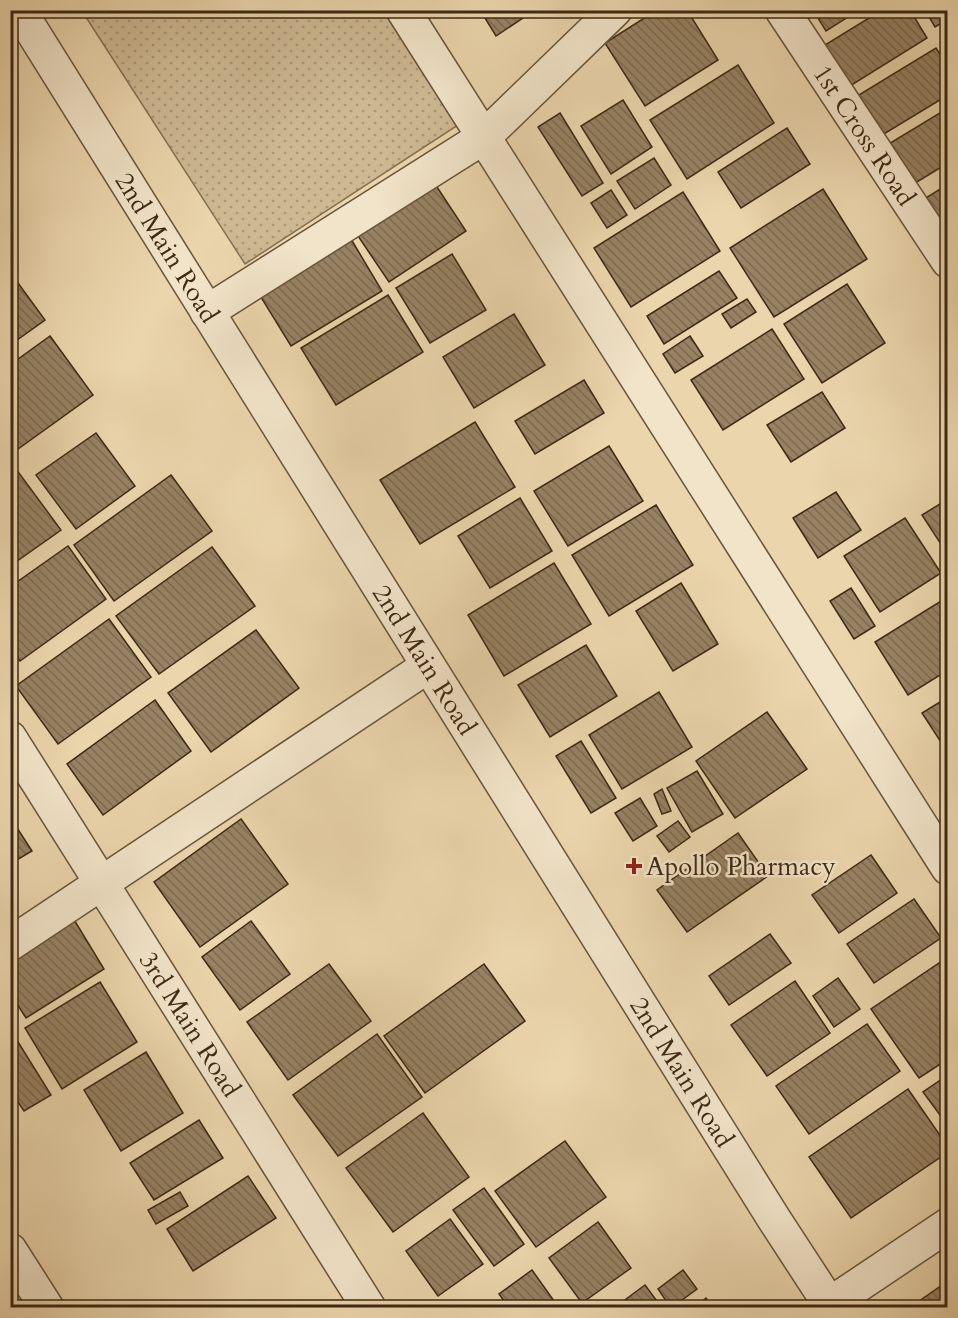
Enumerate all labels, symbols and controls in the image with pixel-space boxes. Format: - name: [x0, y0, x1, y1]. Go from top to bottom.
- street label: 1st Cross Road: [805, 58, 924, 213]
- street label: 2nd Main Road: [107, 166, 228, 329]
- street label: 2nd Main Road: [365, 578, 485, 742]
- place label: Apollo Pharmacy: [646, 849, 836, 884]
- marker: Apollo Pharmacy: [627, 859, 641, 873]
- street label: 3rd Main Road: [131, 945, 249, 1104]
- street label: 2nd Main Road: [622, 990, 742, 1154]

